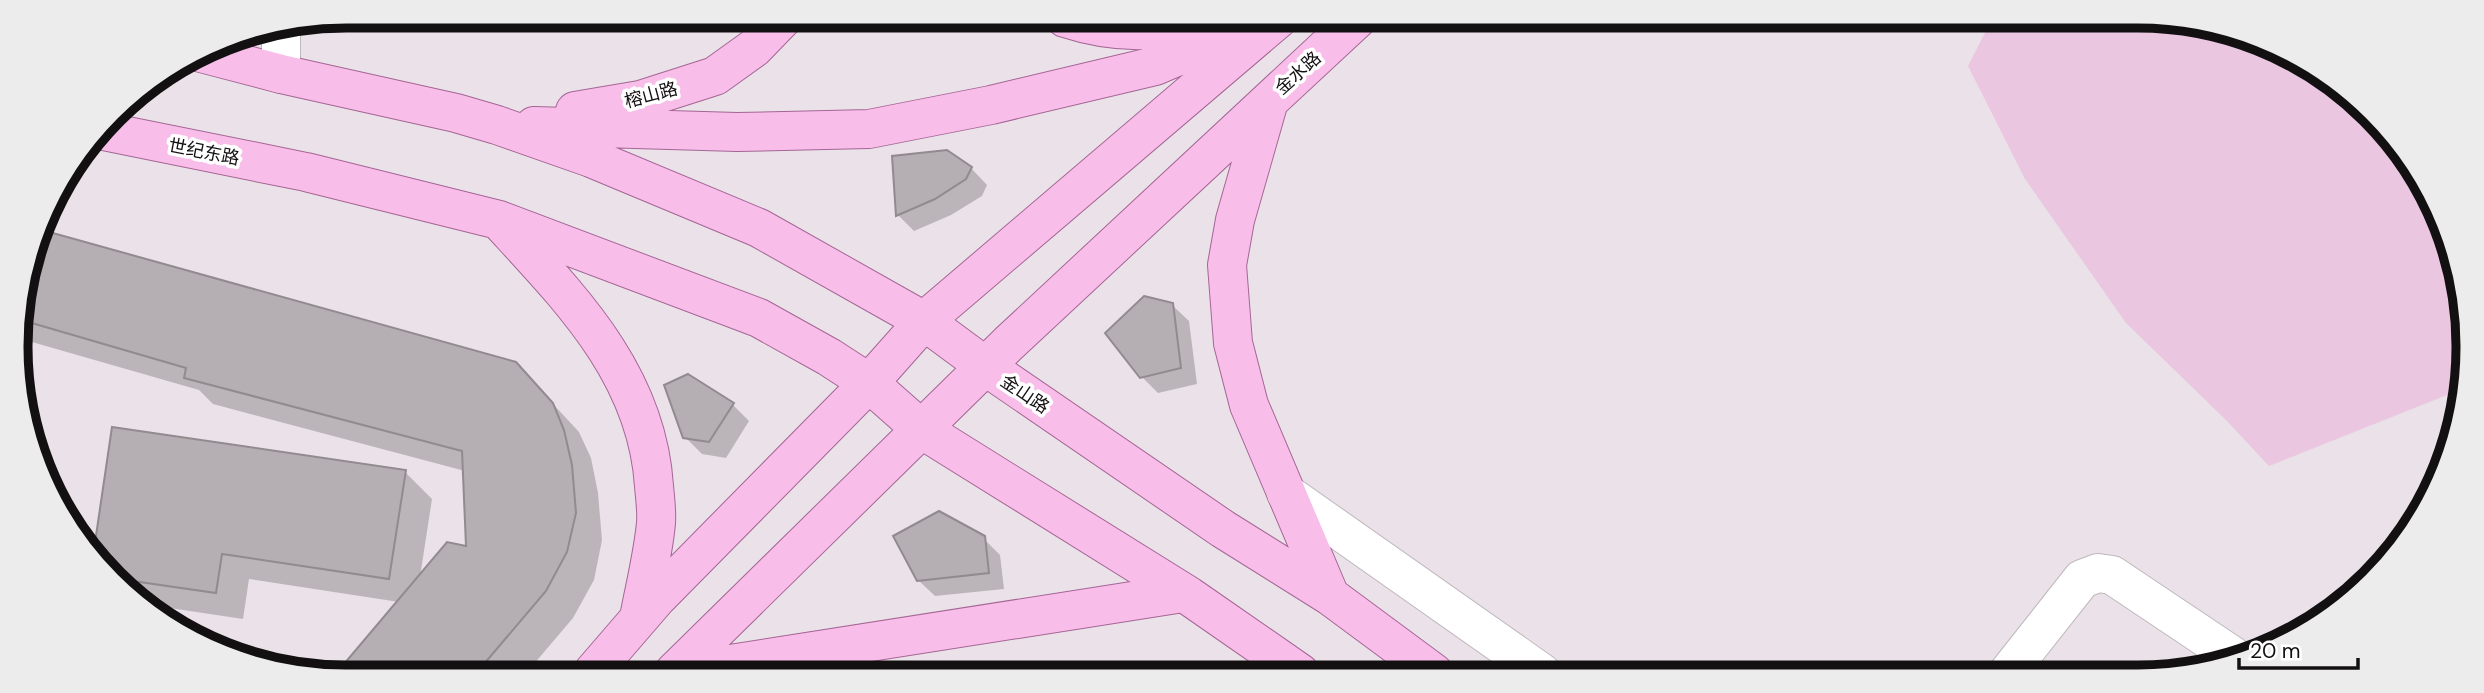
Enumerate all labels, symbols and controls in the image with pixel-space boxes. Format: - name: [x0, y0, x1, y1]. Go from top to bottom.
- street label: 金水路: [1270, 46, 1326, 100]
- street label: 榕山路: [622, 76, 680, 114]
- street label: 世纪东路: [166, 133, 242, 171]
- street label: 金山路: [996, 369, 1054, 419]
- scale bar: [2239, 626, 2358, 670]
- text: 20 m: [2250, 637, 2301, 665]

